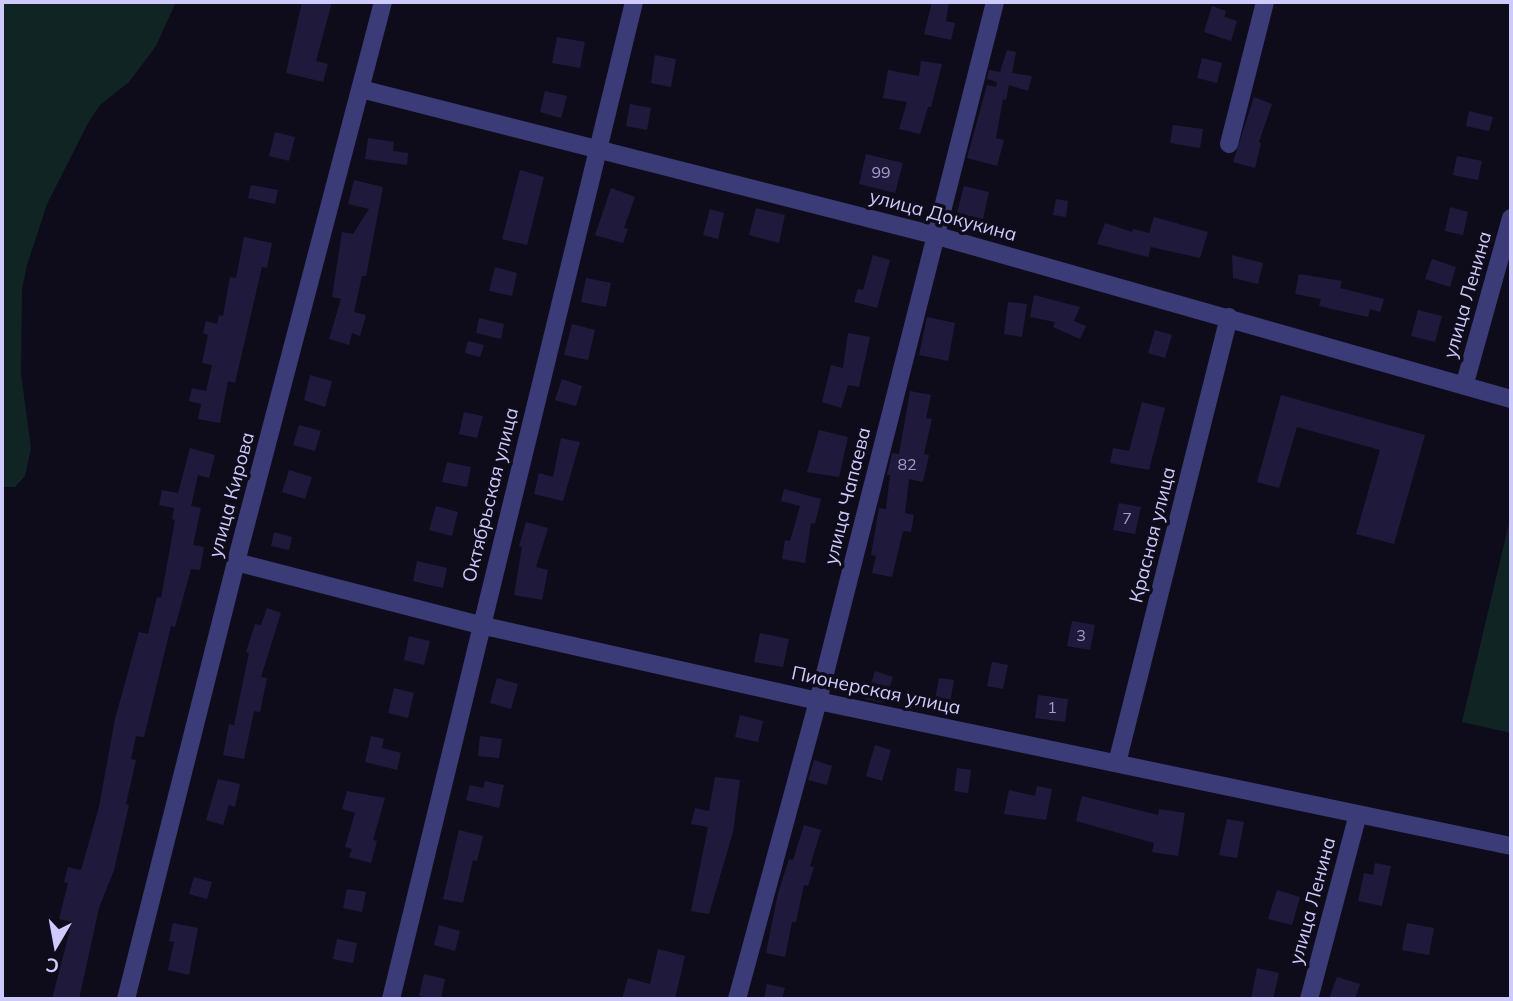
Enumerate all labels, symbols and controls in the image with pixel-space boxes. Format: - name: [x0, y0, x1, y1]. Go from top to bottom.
- house number: 99: [871, 163, 891, 183]
- street label: улица Докукина: [867, 185, 1019, 247]
- street label: улица Ленина: [1439, 229, 1497, 361]
- street label: Октябрьская улица: [458, 405, 524, 585]
- street label: улица Чапаева: [820, 425, 876, 567]
- street label: улица Кирова: [204, 430, 260, 560]
- house number: 82: [897, 455, 917, 475]
- street label: Красная улица: [1125, 465, 1181, 605]
- house number: 7: [1122, 509, 1132, 529]
- house number: 3: [1076, 626, 1086, 646]
- street label: Пионерская улица: [789, 662, 963, 720]
- house number: 1: [1047, 698, 1057, 718]
- street label: улица Ленина: [1285, 835, 1341, 967]
- north arrow: [21, 910, 91, 980]
- text: С: [44, 953, 61, 979]

